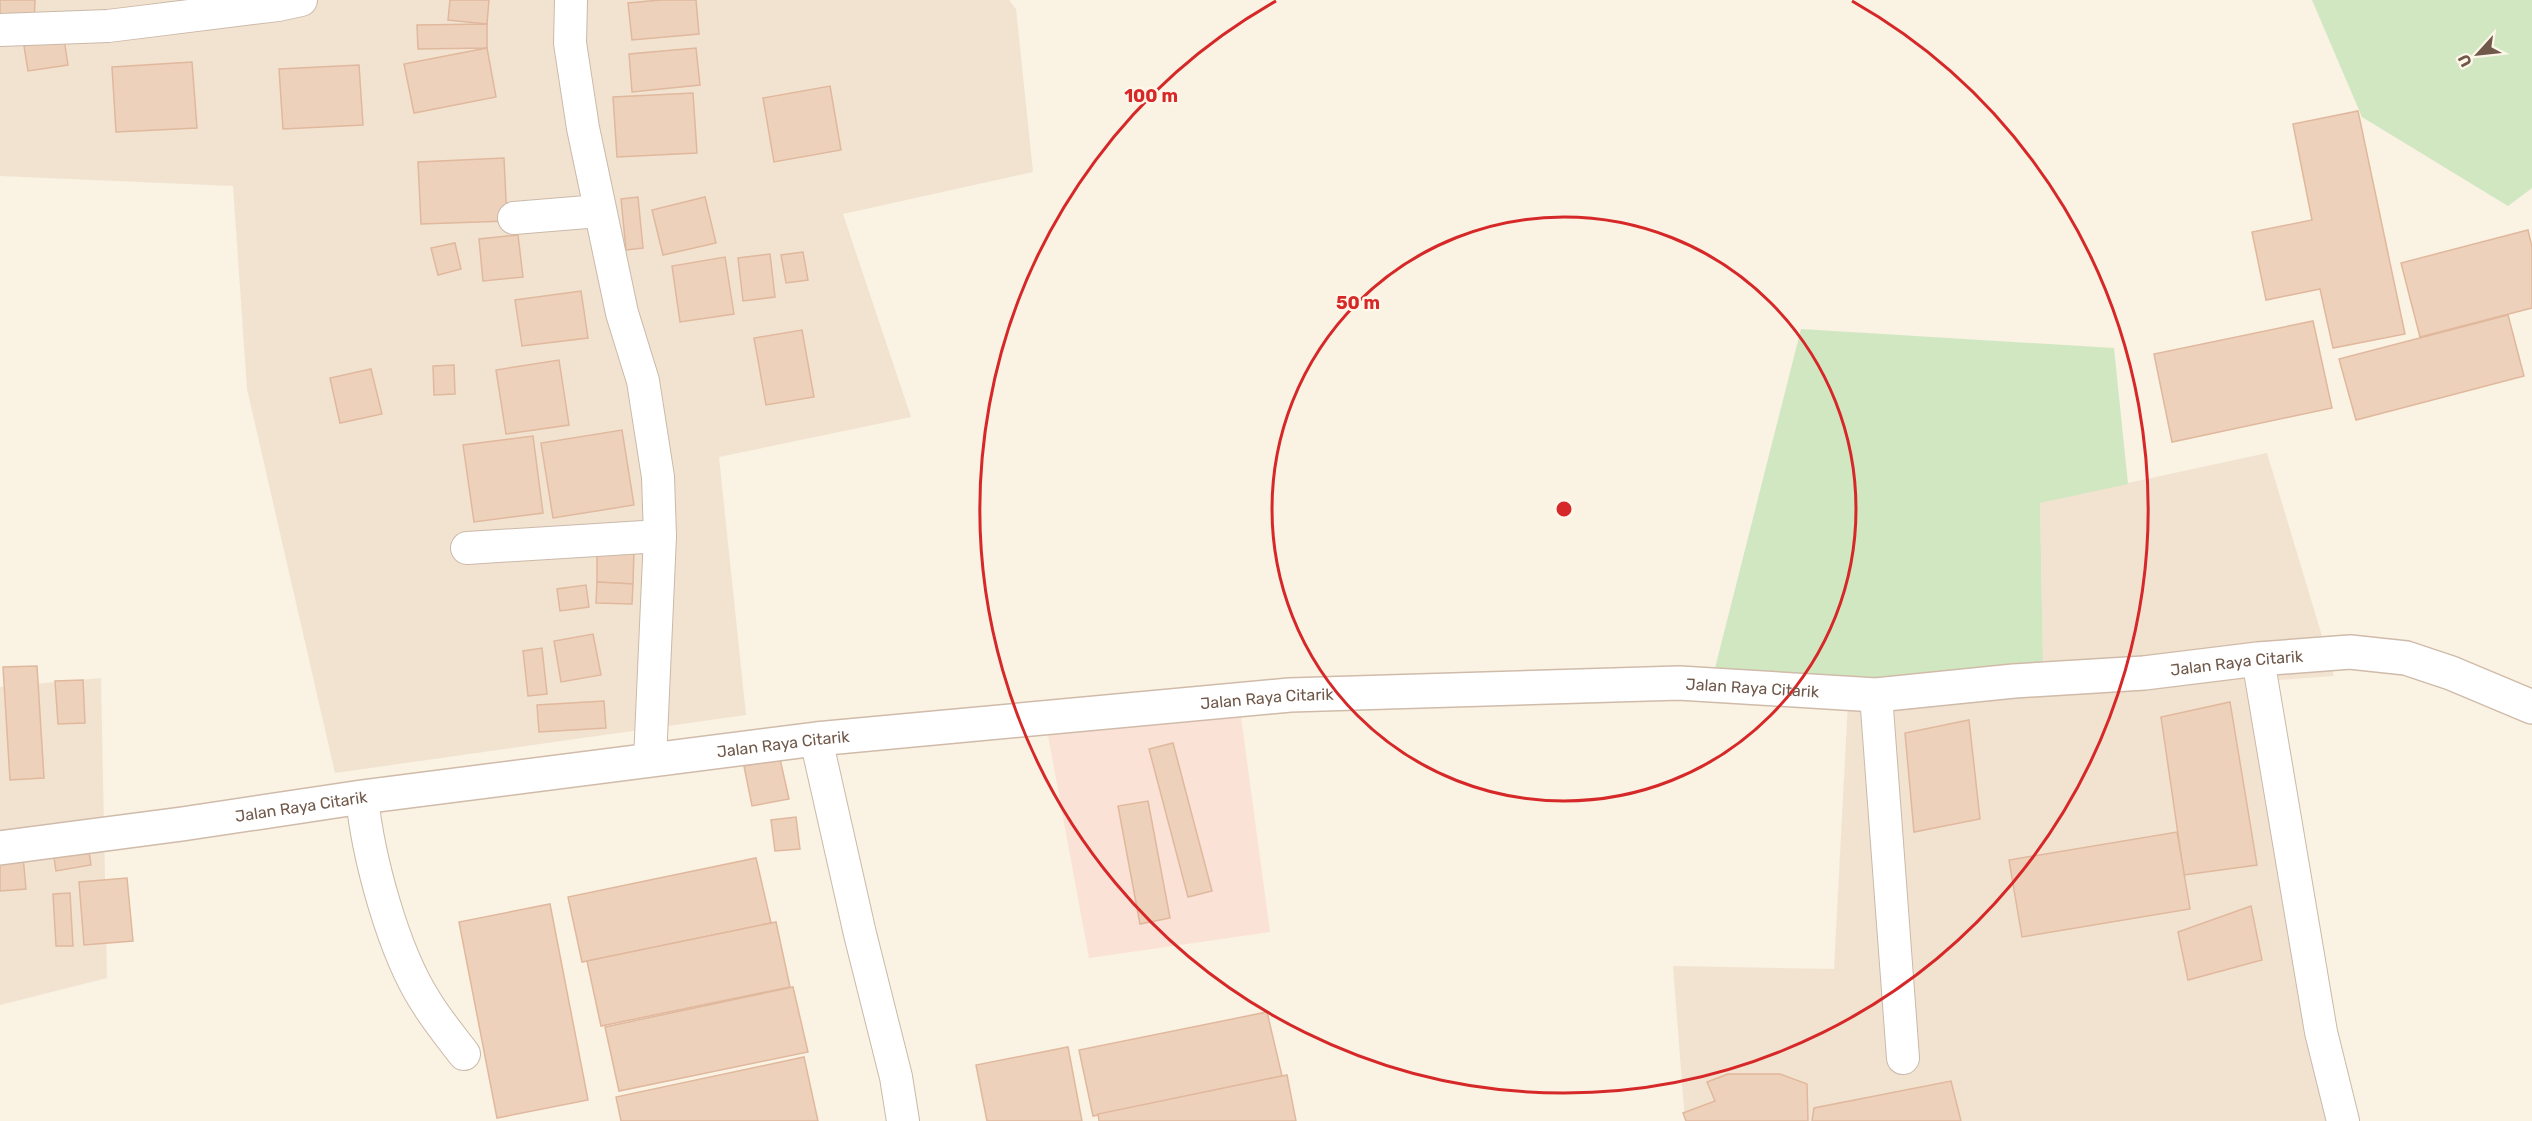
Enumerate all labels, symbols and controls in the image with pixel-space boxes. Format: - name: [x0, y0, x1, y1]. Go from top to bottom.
- north arrow: [2448, 24, 2508, 84]
- text: U: [2454, 51, 2476, 70]
- text: 100 m: [1124, 85, 1178, 107]
- text: 50 m: [1336, 292, 1380, 314]
- centre of rings: [1554, 499, 1574, 519]
- street label: Jalan Raya Citarik: [2169, 647, 2304, 680]
- street label: Jalan Raya Citarik: [1685, 674, 1820, 702]
- street label: Jalan Raya Citarik: [1199, 685, 1335, 713]
- street label: Jalan Raya Citarik: [716, 727, 851, 762]
- street label: Jalan Raya Citarik: [234, 787, 369, 826]

